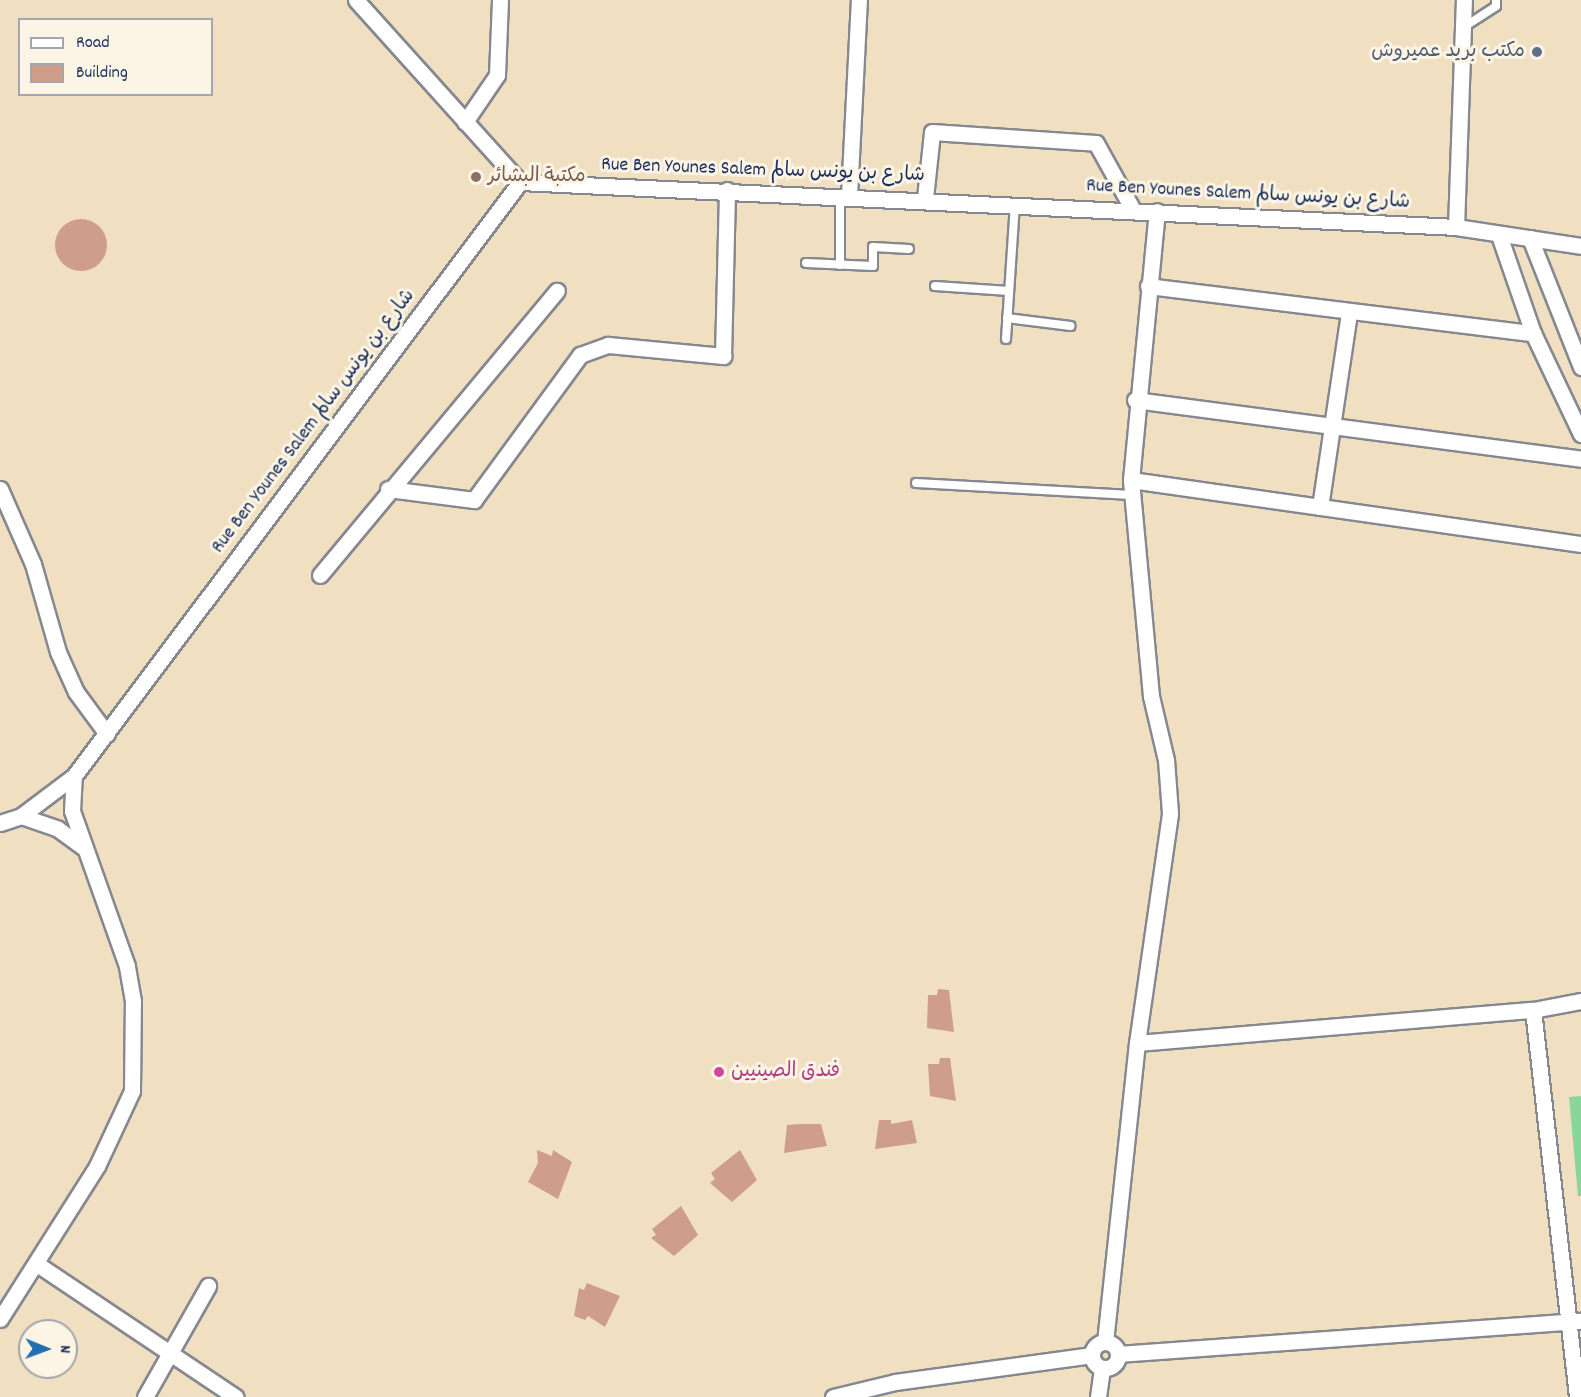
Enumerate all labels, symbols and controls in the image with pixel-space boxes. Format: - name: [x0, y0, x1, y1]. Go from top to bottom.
- legend: [18, 18, 213, 96]
- text: Road: [76, 31, 110, 56]
- place label: مكتب بريد عميروش: [1371, 40, 1525, 64]
- marker: مكتب بريد عميروش: [1530, 45, 1544, 59]
- text: Building: [76, 61, 128, 86]
- street label: Rue Ben Younes Salem شارع بن يونس سالم: [601, 153, 925, 189]
- place label: مكتبة البشائر: [488, 165, 586, 189]
- marker: مكتبة البشائر: [469, 170, 483, 184]
- street label: Rue Ben Younes Salem شارع بن يونس سالم: [1086, 175, 1410, 215]
- street label: Rue Ben Younes Salem شارع بن يونس سالم: [207, 285, 421, 559]
- place label: فندق الصينيين: [731, 1060, 840, 1084]
- marker: فندق الصينيين: [712, 1065, 726, 1079]
- north arrow: [18, 1319, 78, 1379]
- text: N: [53, 1345, 76, 1353]

